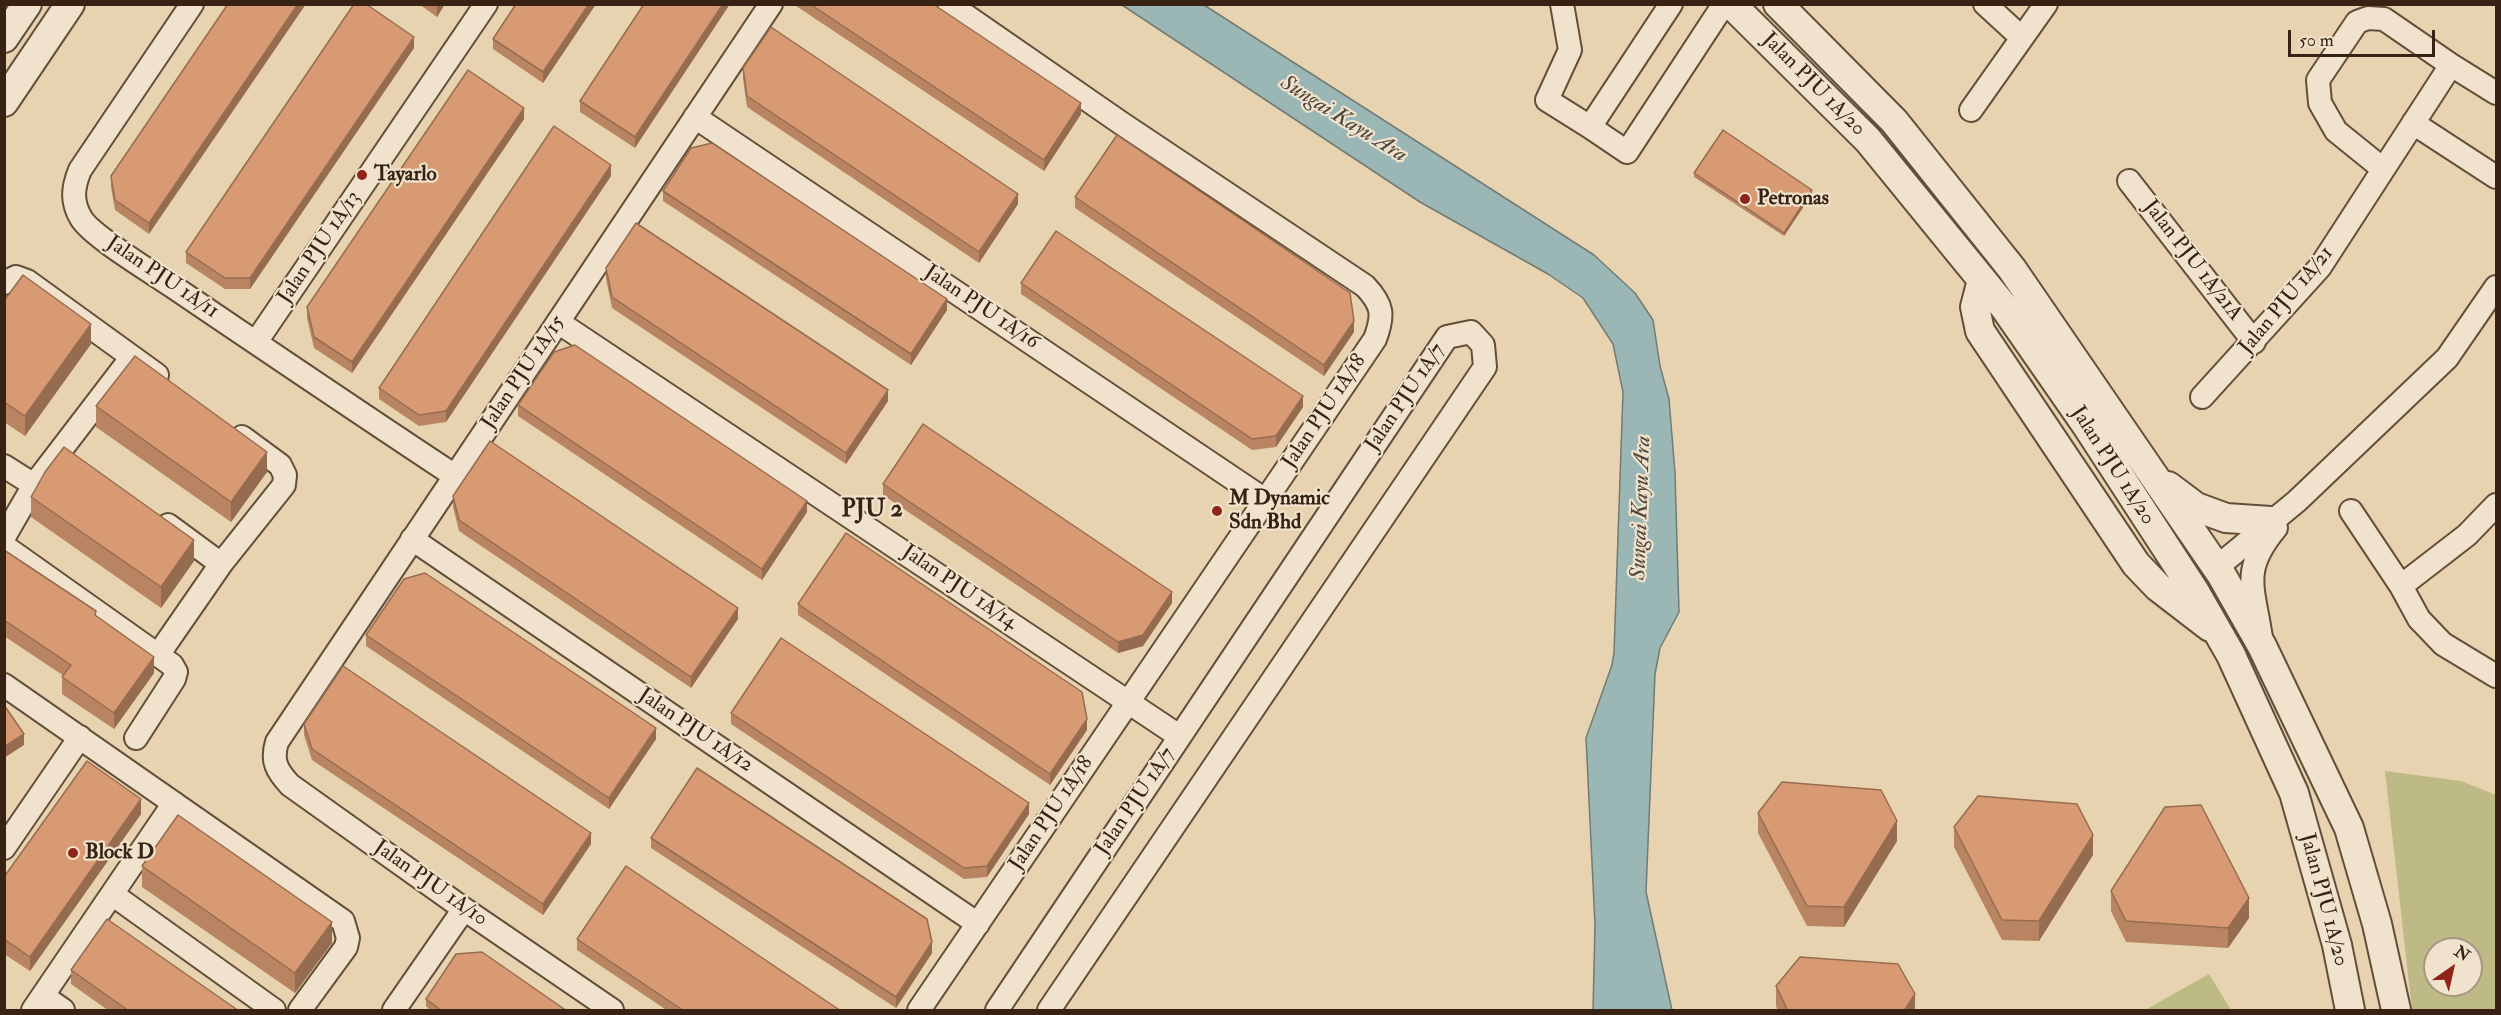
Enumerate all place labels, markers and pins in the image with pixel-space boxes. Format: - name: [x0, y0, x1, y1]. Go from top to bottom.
- place label: Tayarlo: [374, 162, 437, 188]
- marker: Tayarlo: [355, 168, 369, 182]
- place label: Petronas: [1757, 186, 1829, 212]
- marker: Petronas: [1738, 192, 1752, 206]
- place label: M Dynamic Sdn Bhd: [1229, 486, 1330, 536]
- marker: M Dynamic Sdn Bhd: [1210, 504, 1224, 518]
- place label: Block D: [85, 840, 154, 866]
- marker: Block D: [66, 846, 80, 860]

